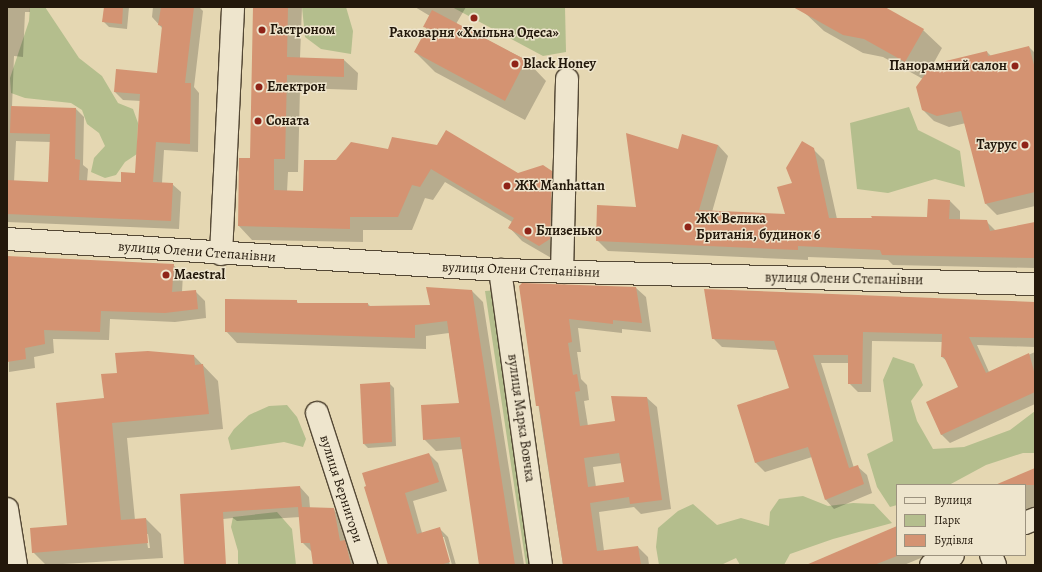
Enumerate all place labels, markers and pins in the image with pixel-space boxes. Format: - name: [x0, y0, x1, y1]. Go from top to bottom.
- marker: Раковарня «Хмільна Одеса»: [469, 13, 479, 23]
- place label: Гастроном: [270, 22, 335, 38]
- marker: Гастроном: [257, 25, 267, 35]
- place label: Раковарня «Хмільна Одеса»: [389, 25, 559, 41]
- place label: Black Honey: [523, 56, 596, 72]
- place label: Панорамний салон: [889, 58, 1007, 74]
- marker: Black Honey: [510, 59, 520, 69]
- marker: Панорамний салон: [1010, 61, 1020, 71]
- place label: Електрон: [267, 79, 326, 95]
- marker: Електрон: [254, 82, 264, 92]
- place label: Соната: [266, 113, 309, 129]
- marker: Соната: [253, 116, 263, 126]
- place label: Таурус: [977, 137, 1017, 153]
- marker: Таурус: [1020, 140, 1030, 150]
- place label: ЖК Manhattan: [515, 178, 605, 194]
- marker: ЖК Manhattan: [502, 181, 512, 191]
- place label: ЖК Велика Британія, будинок 6: [696, 211, 820, 244]
- marker: ЖК Велика Британія, будинок 6: [683, 222, 693, 232]
- place label: Близенько: [536, 223, 602, 239]
- marker: Близенько: [523, 226, 533, 236]
- place label: Maestral: [174, 267, 225, 283]
- marker: Maestral: [161, 270, 171, 280]

